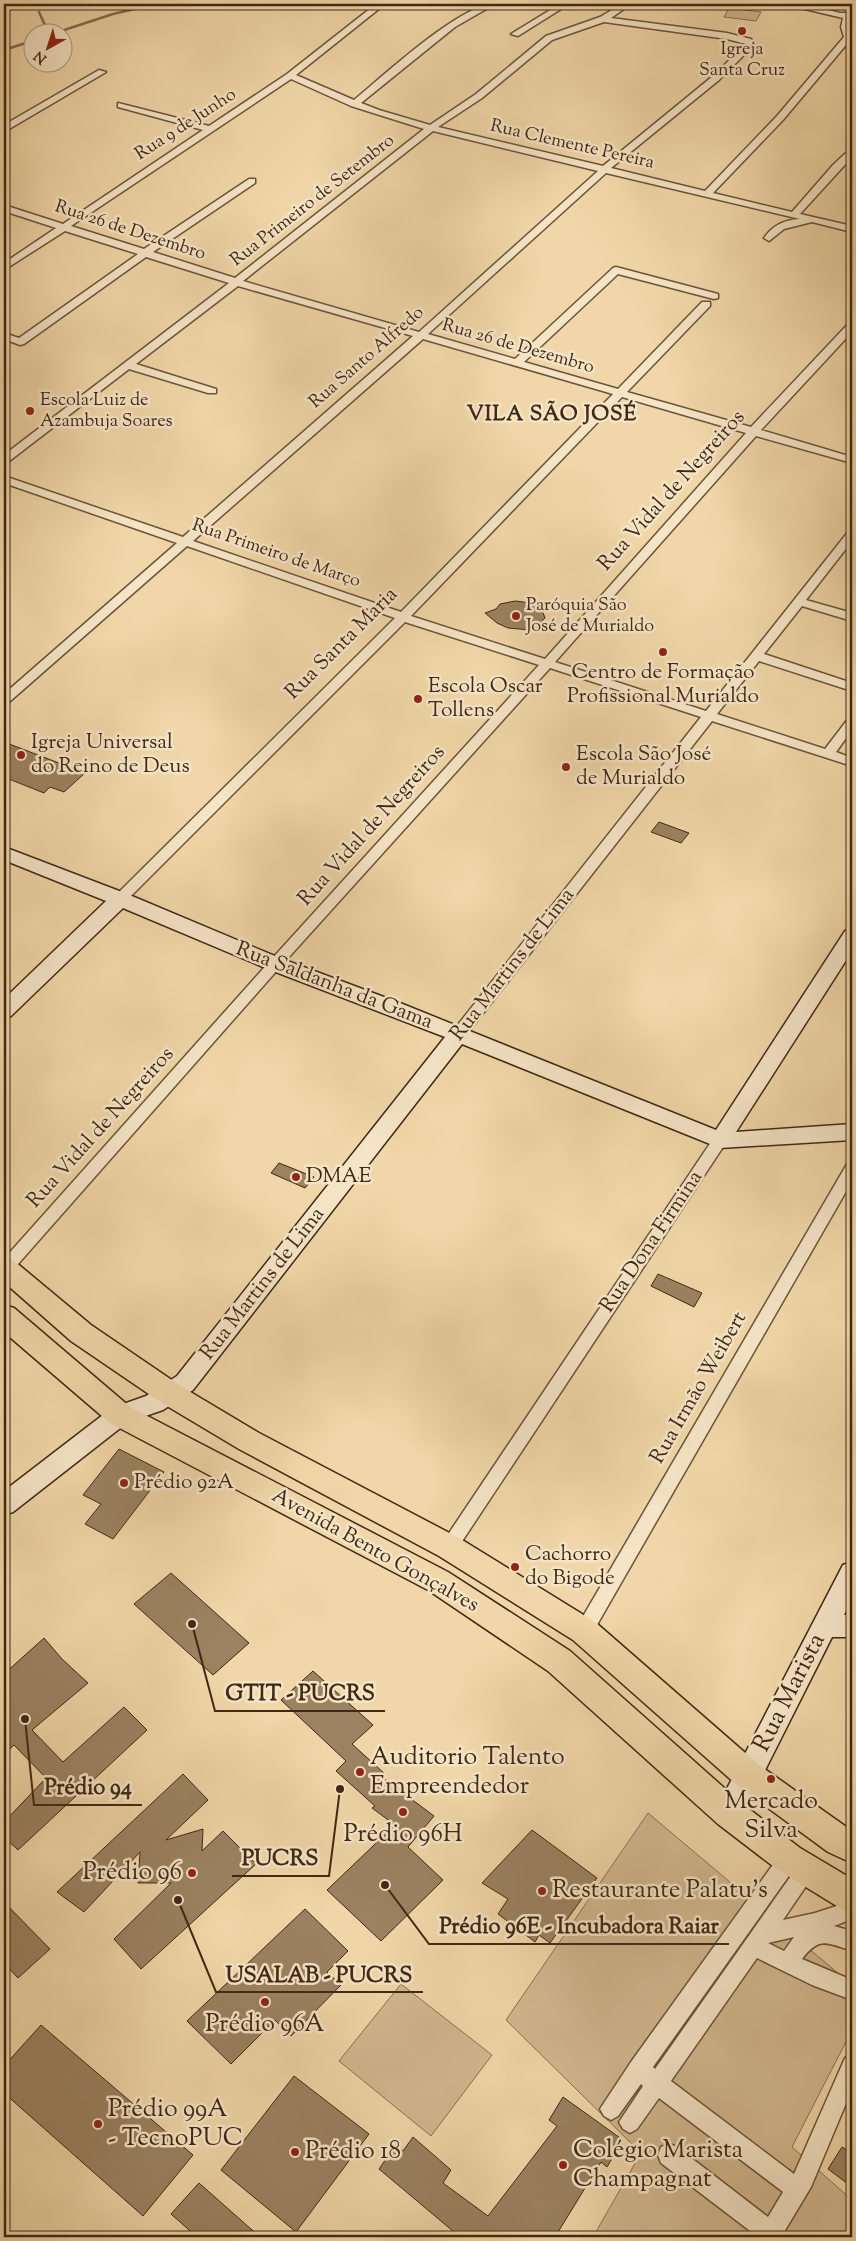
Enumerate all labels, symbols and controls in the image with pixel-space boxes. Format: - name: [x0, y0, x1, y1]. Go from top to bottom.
- north arrow: [22, 22, 72, 72]
- marker: Igreja Santa Cruz: [736, 25, 748, 37]
- place label: Igreja Santa Cruz: [699, 37, 785, 84]
- text: N: [30, 45, 52, 68]
- street label: Rua 9 de Junho: [130, 82, 242, 168]
- street label: Rua Clemente Pereira: [487, 113, 657, 177]
- street label: Rua Primeiro de Setembro: [225, 128, 401, 273]
- street label: Rua 26 de Dezembro: [51, 194, 209, 268]
- street label: Rua Santo Alfredo: [304, 301, 430, 415]
- street label: Rua 26 de Dezembro: [439, 313, 597, 381]
- place label: Escola Luiz de Azambuja Soares: [40, 388, 173, 435]
- district label: VILA SÃO JOSÉ: [467, 400, 637, 430]
- street label: Rua Vidal de Negreiros: [591, 404, 753, 578]
- marker: Escola Luiz de Azambuja Soares: [24, 405, 36, 417]
- street label: Rua Primeiro de Março: [188, 513, 364, 595]
- street label: Rua Santa Maria: [279, 581, 405, 707]
- place label: Paróquia São José de Murialdo: [525, 593, 654, 640]
- marker: Paróquia São José de Murialdo: [510, 610, 522, 622]
- marker: Centro de Formação Profissional Murialdo: [657, 646, 669, 658]
- place label: Centro de Formação Profissional Murialdo: [567, 658, 759, 712]
- place label: Escola Oscar Tollens: [428, 672, 543, 726]
- marker: Escola Oscar Tollens: [412, 693, 424, 705]
- place label: Igreja Universal do Reino de Deus: [31, 728, 190, 782]
- street label: Rua Vidal de Negreiros: [291, 739, 453, 913]
- place label: Escola São José de Murialdo: [576, 740, 711, 794]
- marker: Igreja Universal do Reino de Deus: [15, 749, 27, 761]
- marker: Escola São José de Murialdo: [560, 761, 572, 773]
- street label: Rua Martins de Lima: [444, 882, 583, 1048]
- street label: Rua Saldanha da Gama: [231, 935, 437, 1038]
- street label: Rua Vidal de Negreiros: [20, 1041, 182, 1215]
- place label: DMAE: [306, 1162, 372, 1192]
- street label: Rua Dona Firmina: [593, 1165, 711, 1319]
- marker: DMAE: [290, 1171, 302, 1183]
- street label: Rua Martins de Lima: [194, 1201, 333, 1367]
- street label: Rua Irmão Weibert: [643, 1306, 755, 1470]
- place label: Prédio 92A: [134, 1468, 234, 1498]
- marker: Prédio 92A: [118, 1477, 130, 1489]
- street label: Avenida Bento Gonçalves: [266, 1481, 484, 1621]
- place label: Cachorro do Bigode: [525, 1540, 615, 1594]
- marker: Cachorro do Bigode: [509, 1561, 521, 1573]
- street label: Rua Marista: [745, 1627, 836, 1759]
- callout: GTIT - PUCRS: [215, 1674, 385, 1711]
- text: GTIT - PUCRS: [225, 1679, 375, 1711]
- place label: Auditorio Talento Empreendedor: [370, 1740, 565, 1805]
- marker: Auditorio Talento Empreendedor: [354, 1766, 366, 1778]
- callout: Prédio 94: [34, 1768, 142, 1805]
- text: Prédio 94: [44, 1773, 132, 1805]
- marker: Mercado Silva: [765, 1773, 777, 1785]
- place label: Mercado Silva: [724, 1784, 818, 1849]
- marker: Prédio 96H: [397, 1806, 409, 1818]
- place label: Prédio 96H: [343, 1817, 463, 1853]
- callout: PUCRS: [232, 1839, 329, 1876]
- text: PUCRS: [242, 1844, 318, 1876]
- place label: Prédio 96: [83, 1855, 182, 1891]
- marker: Prédio 96: [186, 1867, 198, 1879]
- place label: Restaurante Palatu's: [552, 1873, 768, 1909]
- marker: Restaurante Palatu's: [536, 1885, 548, 1897]
- callout: Prédio 96E - Incubadora Raiar: [429, 1907, 729, 1944]
- text: Prédio 96E - Incubadora Raiar: [439, 1912, 720, 1944]
- callout: USALAB - PUCRS: [216, 1955, 423, 1992]
- text: USALAB - PUCRS: [226, 1961, 412, 1993]
- marker: Prédio 96A: [259, 1996, 271, 2008]
- place label: Prédio 96A: [205, 2007, 325, 2043]
- place label: Prédio 99A - TecnoPUC: [108, 2092, 243, 2157]
- marker: Prédio 99A - TecnoPUC: [92, 2118, 104, 2130]
- place label: Colégio Marista Champagnat: [573, 2133, 744, 2198]
- place label: Prédio 18: [305, 2134, 401, 2170]
- marker: Prédio 18: [289, 2146, 301, 2158]
- marker: Colégio Marista Champagnat: [557, 2159, 569, 2171]

